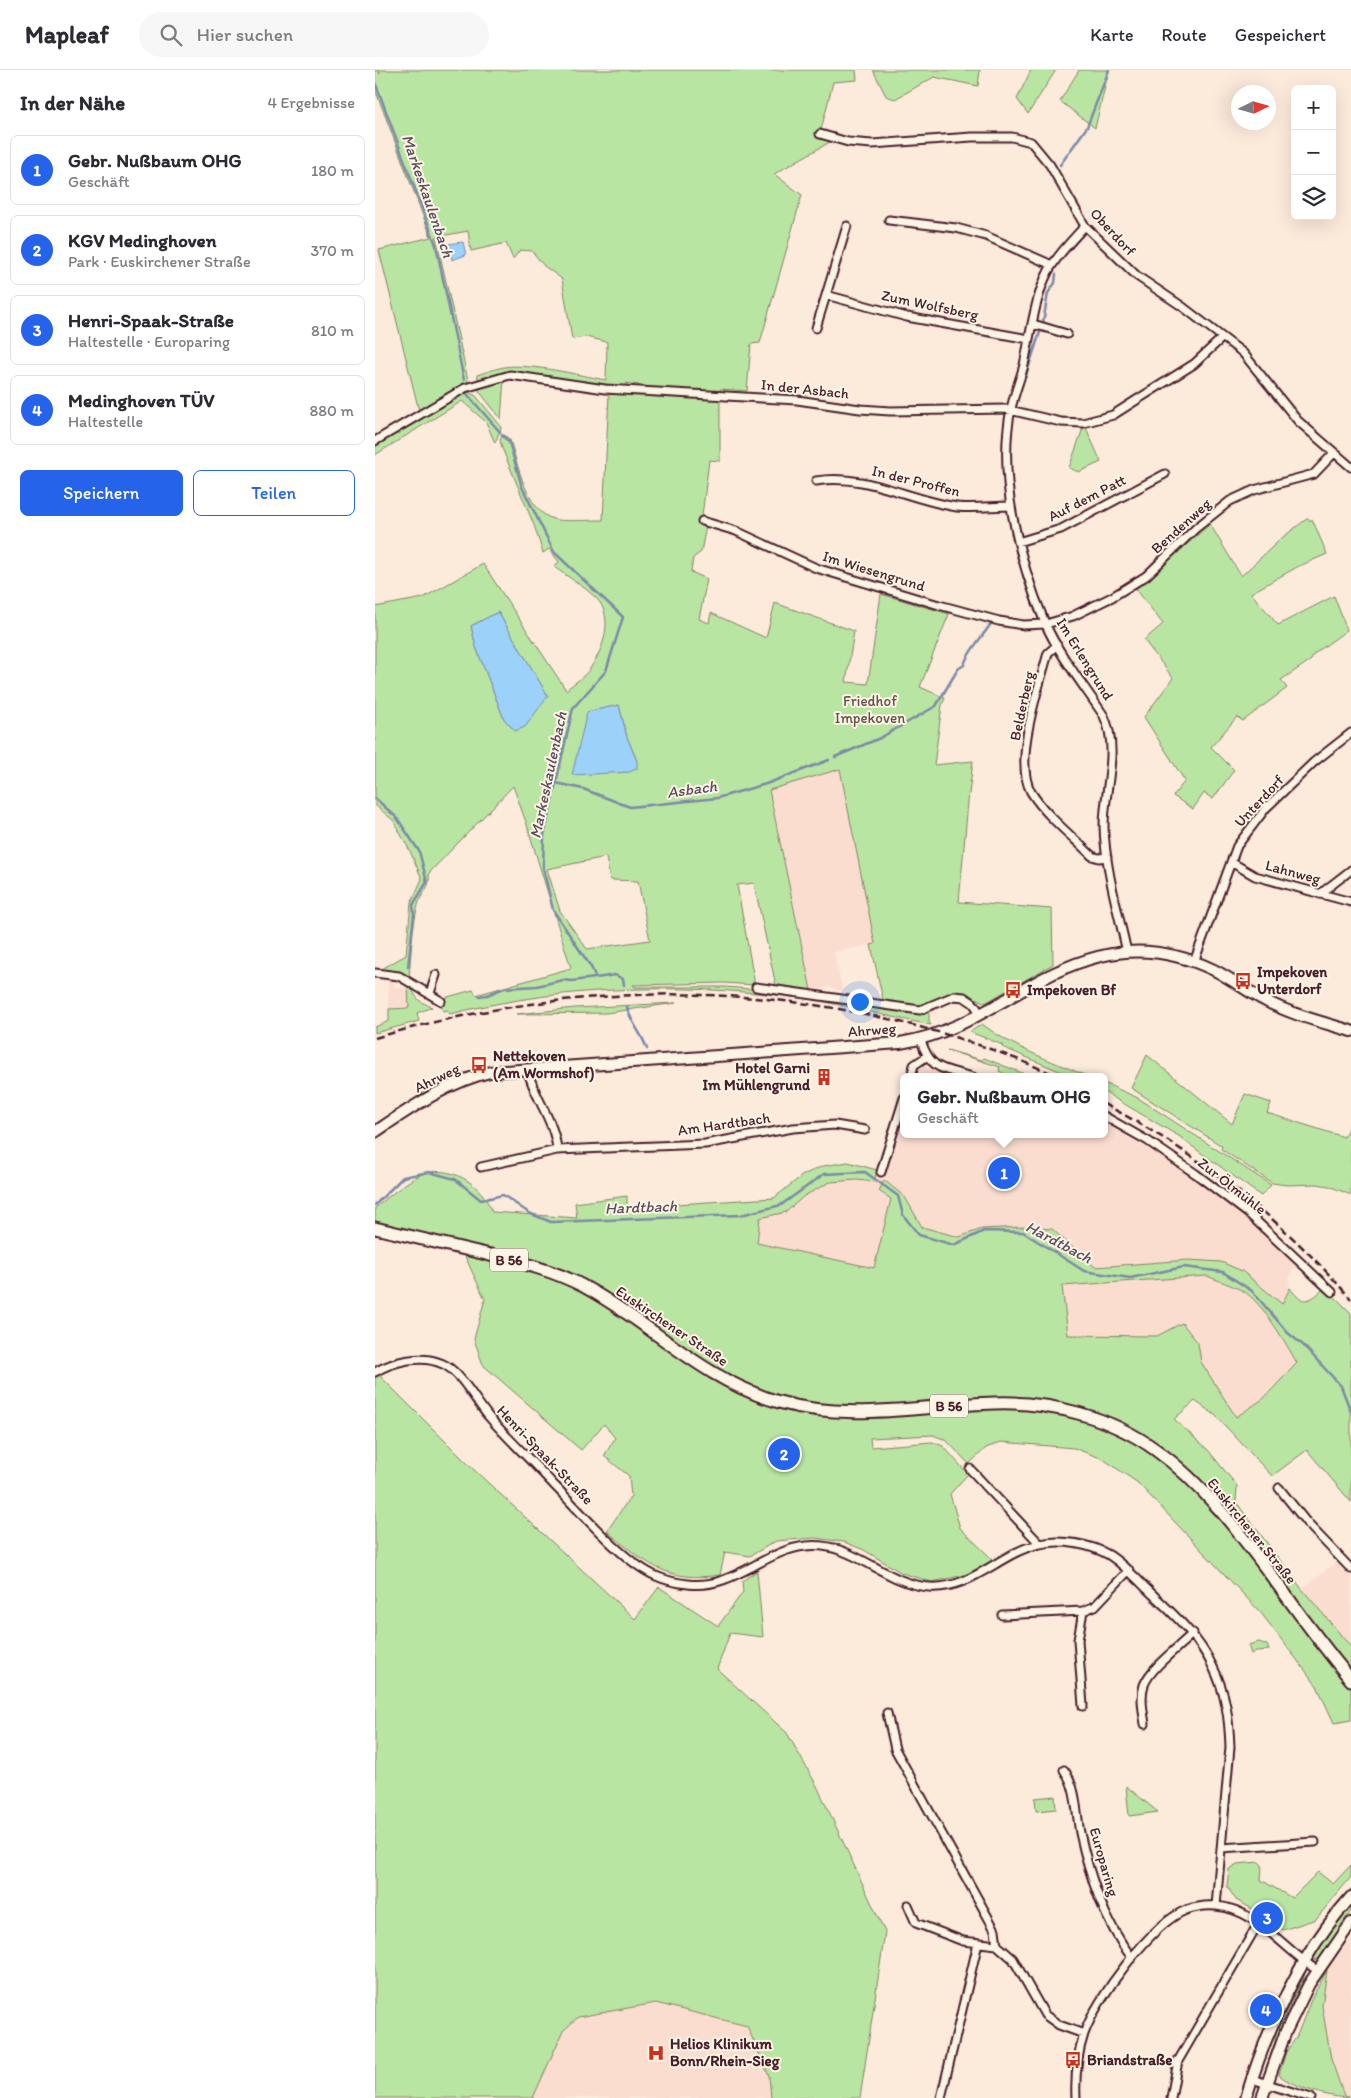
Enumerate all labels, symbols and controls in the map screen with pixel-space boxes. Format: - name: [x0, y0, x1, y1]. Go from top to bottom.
- search box: [139, 12, 489, 57]
- text: Mapleaf: [25, 20, 109, 49]
- icon: search: [157, 21, 185, 49]
- text: Hier suchen: [197, 23, 293, 46]
- text: Karte: [1090, 24, 1133, 46]
- text: Route: [1161, 24, 1207, 46]
- text: Gespeichert: [1235, 24, 1326, 46]
- north arrow: [1231, 85, 1276, 130]
- map controls: [1291, 85, 1336, 220]
- button: +: [1291, 85, 1336, 130]
- text: In der Nähe: [20, 90, 125, 115]
- text: 4 Ergebnisse: [267, 93, 355, 112]
- button: −: [1291, 130, 1336, 175]
- water label: Markeskaulenbach: [398, 132, 458, 261]
- text: Gebr. Nußbaum OHG: [68, 149, 242, 172]
- text: 1: [33, 161, 41, 180]
- text: 180 m: [311, 161, 354, 180]
- text: Geschäft: [68, 172, 130, 191]
- button: layers: [1291, 175, 1336, 220]
- street label: Oberdorf: [1086, 204, 1140, 260]
- text: KGV Medinghoven: [68, 229, 216, 252]
- text: 2: [33, 241, 41, 260]
- text: 370 m: [310, 241, 354, 260]
- text: Park · Euskirchener Straße: [68, 252, 251, 271]
- street label: Zum Wolfsberg: [880, 286, 980, 324]
- text: Henri-Spaak-Straße: [68, 309, 234, 332]
- text: 3: [33, 321, 41, 340]
- text: 810 m: [311, 321, 354, 340]
- text: Haltestelle · Europaring: [68, 332, 230, 351]
- street label: In der Asbach: [760, 375, 850, 403]
- text: Medinghoven TÜV: [68, 389, 214, 412]
- text: 4: [32, 401, 42, 420]
- text: 880 m: [310, 401, 354, 420]
- text: Haltestelle: [68, 412, 143, 431]
- street label: In der Proffen: [870, 461, 962, 501]
- button: Speichern: [20, 470, 183, 516]
- button: Teilen: [193, 470, 355, 516]
- street label: Auf dem Patt: [1045, 471, 1129, 525]
- street label: Bendenweg: [1147, 494, 1215, 557]
- street label: Im Wiesengrund: [821, 547, 928, 595]
- street label: Im Erlengrund: [1053, 614, 1117, 704]
- street label: Belderberg: [1006, 669, 1038, 742]
- park label: Friedhof Impekoven: [835, 692, 905, 727]
- water label: Markeskaulenbach: [525, 709, 571, 840]
- street label: Unterdorf: [1230, 771, 1288, 831]
- water label: Asbach: [666, 776, 719, 802]
- street label: Lahnweg: [1263, 856, 1323, 888]
- place label: Impekoven Unterdorf: [1257, 963, 1328, 998]
- bus stop icon: Impekoven Unterdorf: [1233, 971, 1253, 991]
- bus stop icon: Impekoven Bf: [1003, 980, 1023, 1000]
- place label: Impekoven Bf: [1027, 981, 1116, 1000]
- your location: [847, 989, 873, 1015]
- street label: Ahrweg: [847, 1019, 897, 1041]
- place label: Nettekoven (Am Wormshof): [493, 1047, 594, 1083]
- bus stop icon: Nettekoven (Am Wormshof): [469, 1055, 489, 1075]
- street label: Ahrweg: [411, 1059, 463, 1097]
- place label: Hotel Garni Im Mühlengrund: [703, 1059, 811, 1095]
- building icon: Hotel Garni Im Mühlengrund: [814, 1067, 834, 1087]
- popup: [900, 1073, 1108, 1138]
- text: Gebr. Nußbaum OHG: [917, 1085, 1091, 1108]
- text: Geschäft: [917, 1108, 979, 1127]
- street label: Am Hardtbach: [676, 1109, 772, 1139]
- pin: 1: [988, 1154, 1020, 1192]
- street label: Zur Ölmühle: [1194, 1154, 1270, 1218]
- water label: Hardtbach: [605, 1196, 678, 1218]
- water label: Hardtbach: [1023, 1217, 1096, 1268]
- road number: B 56: [490, 1248, 528, 1272]
- street label: Euskirchener Straße: [613, 1282, 731, 1370]
- road number: B 56: [930, 1394, 968, 1418]
- street label: Henri-Spaak-Straße: [493, 1402, 597, 1508]
- pin: 2: [768, 1435, 800, 1473]
- street label: Euskirchener Straße: [1204, 1474, 1300, 1588]
- street label: Europaring: [1086, 1825, 1123, 1899]
- pin: 3: [1251, 1899, 1283, 1937]
- pin: 4: [1250, 1991, 1282, 2029]
- place label: Helios Klinikum Bonn/Rhein-Sieg: [670, 2035, 780, 2071]
- hospital icon: Helios Klinikum Bonn/Rhein-Sieg: [646, 2043, 666, 2063]
- bus stop icon: Briandstraße: [1063, 2050, 1083, 2070]
- place label: Briandstraße: [1087, 2051, 1172, 2069]

